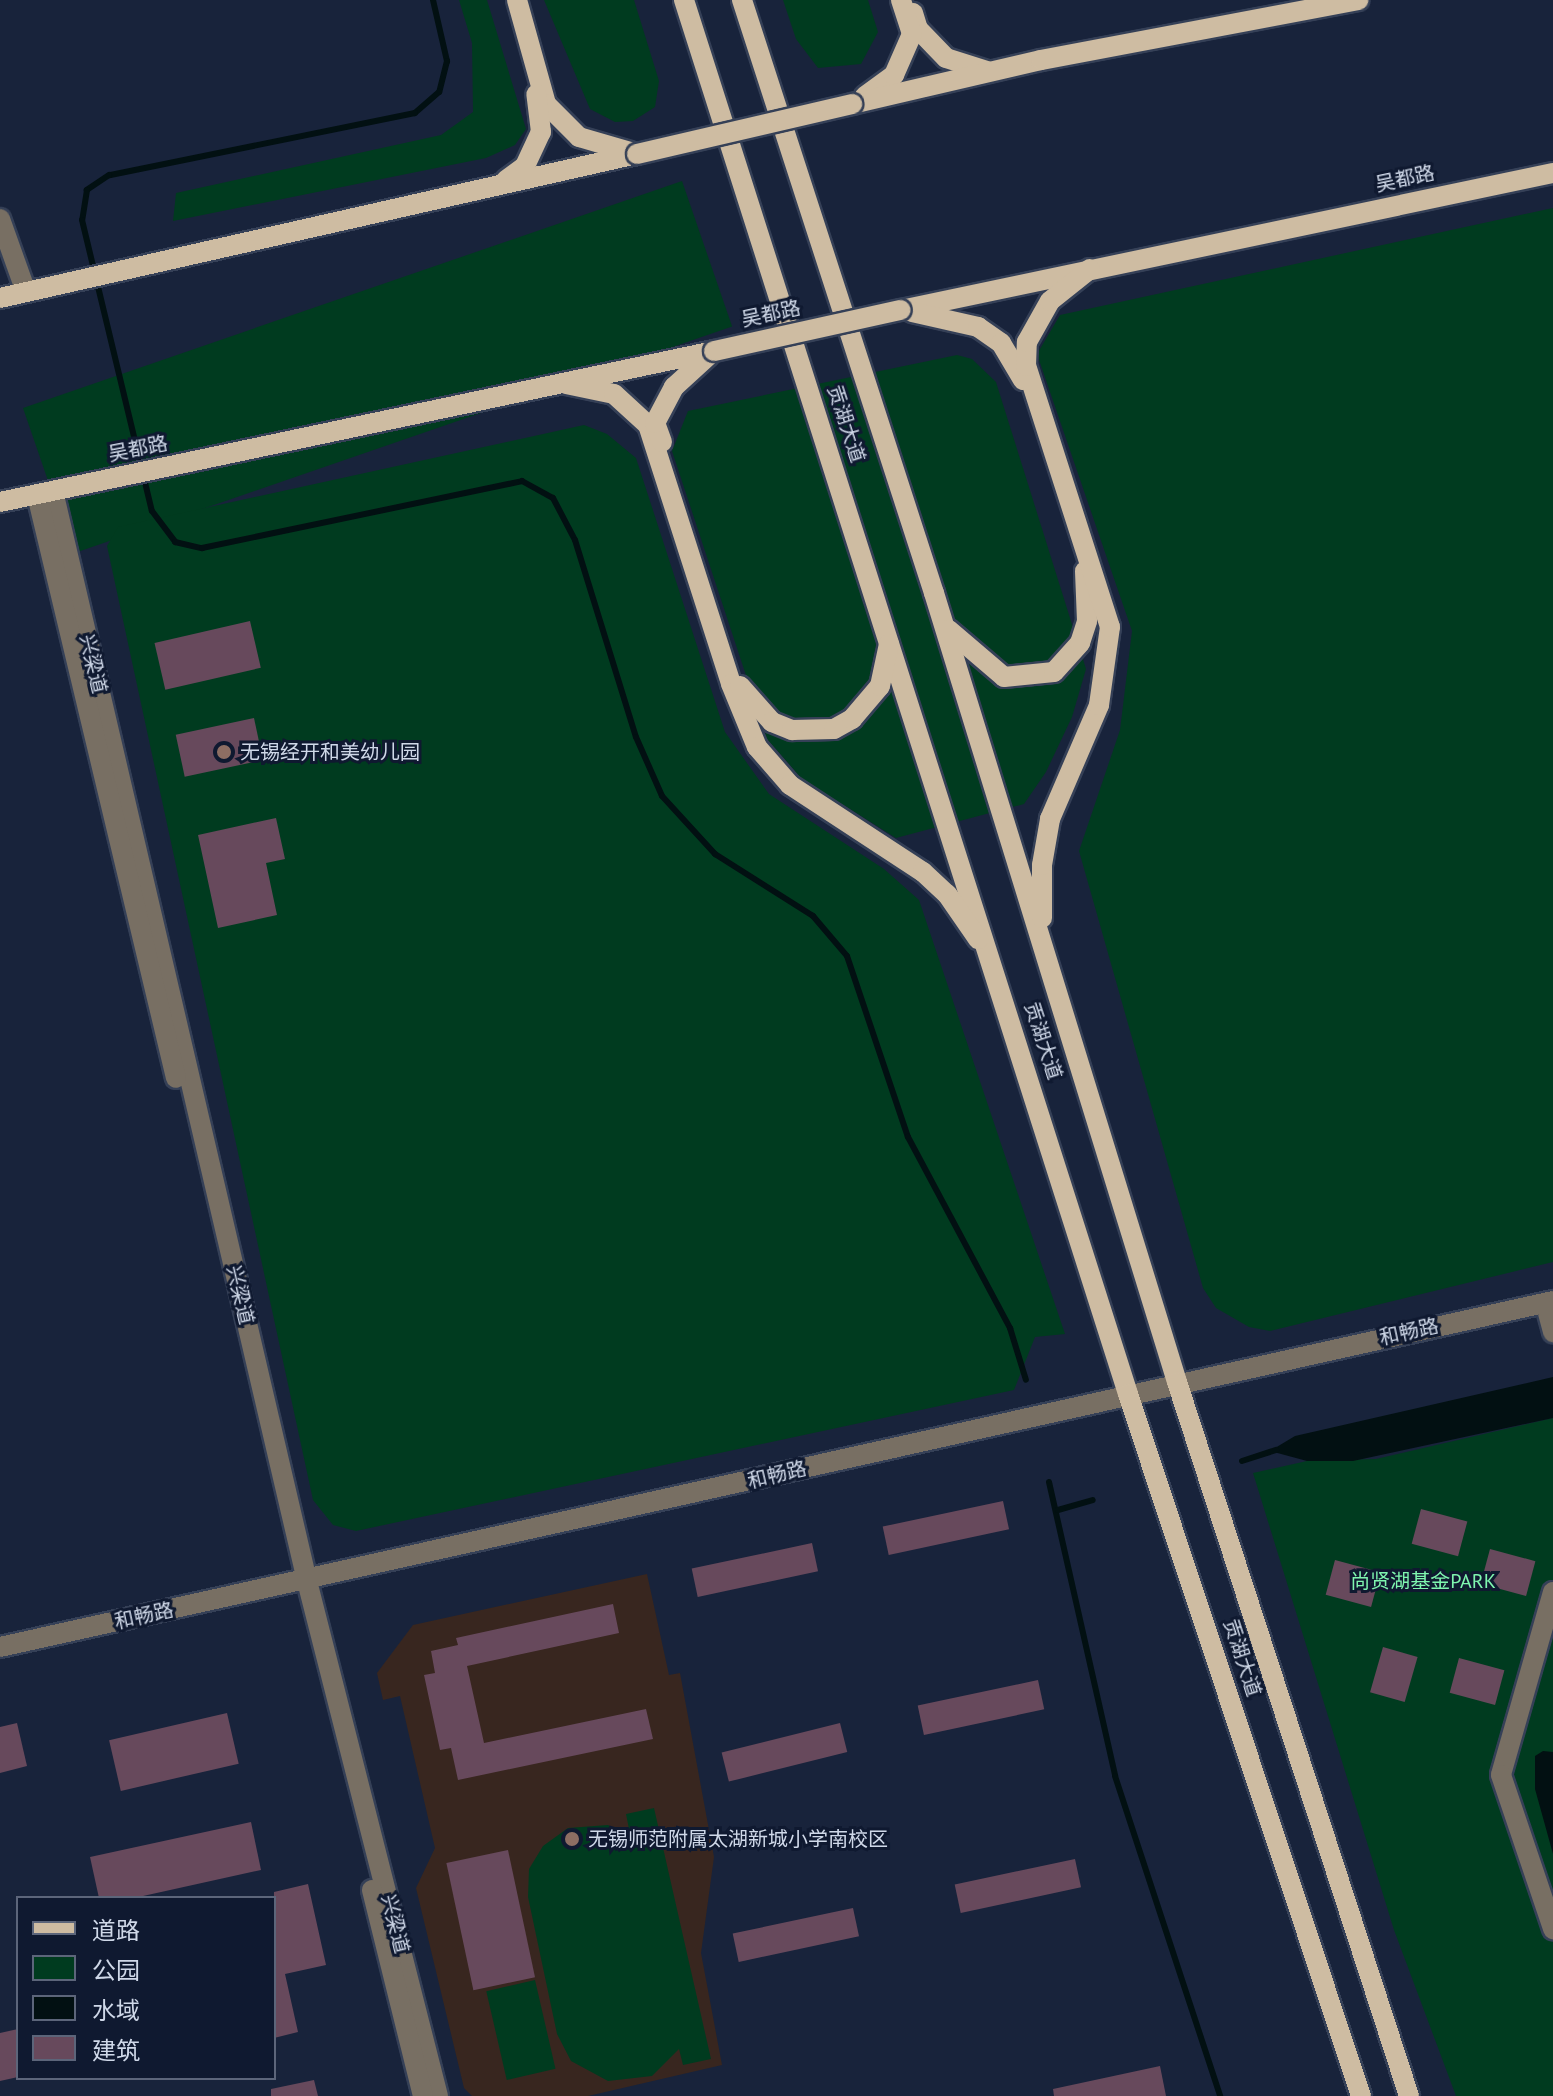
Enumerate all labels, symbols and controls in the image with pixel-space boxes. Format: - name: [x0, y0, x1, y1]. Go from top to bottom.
- street label: 吴都路: [1373, 161, 1437, 197]
- street label: 吴都路: [739, 296, 803, 332]
- street label: 贡湖大道: [822, 382, 870, 466]
- street label: 吴都路: [106, 431, 170, 467]
- street label: 兴梁道: [75, 632, 111, 696]
- place label: 无锡经开和美幼儿园: [240, 740, 420, 764]
- marker: 无锡经开和美幼儿园: [215, 743, 233, 761]
- street label: 贡湖大道: [1019, 999, 1067, 1083]
- street label: 兴梁道: [222, 1263, 258, 1327]
- street label: 和畅路: [1377, 1314, 1441, 1350]
- street label: 和畅路: [745, 1457, 809, 1493]
- park label: 尚贤湖基金PARK: [1350, 1569, 1496, 1593]
- street label: 和畅路: [112, 1598, 176, 1634]
- street label: 贡湖大道: [1218, 1616, 1266, 1700]
- place label: 无锡师范附属太湖新城小学南校区: [588, 1827, 888, 1851]
- marker: 无锡师范附属太湖新城小学南校区: [563, 1830, 581, 1848]
- street label: 兴梁道: [376, 1892, 414, 1956]
- legend: [16, 1896, 276, 2080]
- text: 道路: [92, 1915, 140, 1946]
- text: 公园: [92, 1955, 140, 1986]
- text: 水域: [92, 1995, 140, 2026]
- text: 建筑: [92, 2035, 140, 2066]

